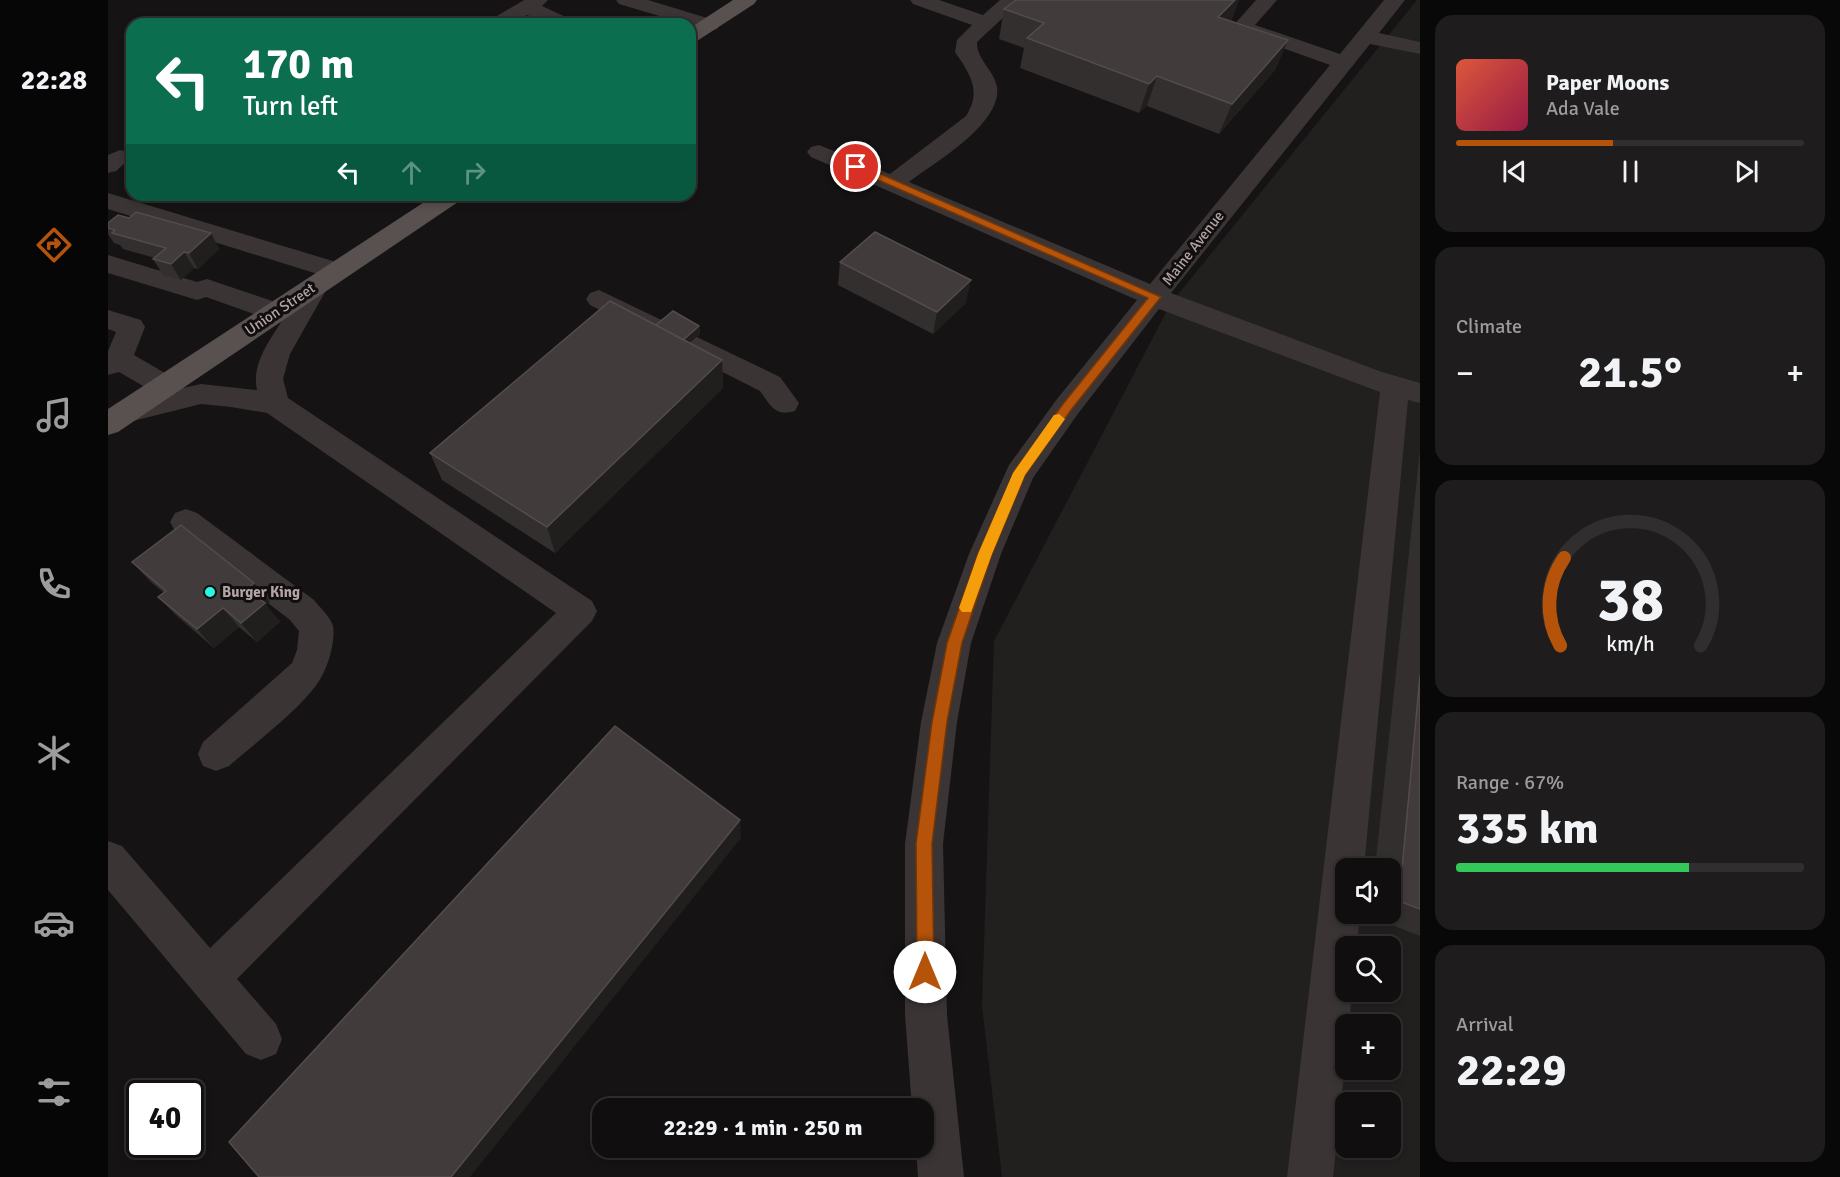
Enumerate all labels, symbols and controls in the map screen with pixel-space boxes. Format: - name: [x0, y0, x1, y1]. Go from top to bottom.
- text: 170 m: [243, 39, 354, 90]
- icon: left: [144, 42, 222, 120]
- text: 22:28: [21, 64, 87, 97]
- text: Paper Moons: [1546, 69, 1669, 96]
- text: Turn left: [243, 90, 338, 123]
- text: Ada Vale: [1546, 96, 1620, 121]
- pin: [830, 141, 881, 192]
- icon: arrive: [839, 150, 872, 183]
- icon: previous: [1498, 155, 1531, 188]
- icon: pause: [1614, 155, 1647, 188]
- icon: next: [1730, 155, 1763, 188]
- icon: left: [332, 156, 365, 189]
- icon: ahead: [395, 156, 428, 189]
- icon: right: [458, 156, 491, 189]
- street label: Maine Avenue: [1158, 207, 1228, 289]
- icon: directions: [33, 224, 75, 266]
- street label: Union Street: [242, 279, 318, 339]
- text: Climate: [1456, 314, 1522, 339]
- text: 21.5°: [1578, 345, 1682, 400]
- text: −: [1456, 353, 1474, 394]
- text: +: [1786, 353, 1804, 394]
- icon: music: [33, 394, 75, 436]
- text: 38: [1596, 561, 1664, 638]
- icon: phone: [33, 563, 75, 605]
- place label: Burger King: [222, 583, 300, 601]
- marker: Burger King: [203, 585, 217, 599]
- text: km/h: [1606, 631, 1654, 657]
- icon: climate: [33, 732, 75, 774]
- text: Range · 67%: [1456, 770, 1564, 795]
- text: 335 km: [1456, 801, 1599, 856]
- map controls: [1335, 858, 1401, 1158]
- button: sound: [1335, 858, 1401, 924]
- icon: car: [33, 902, 75, 944]
- button: search: [1335, 936, 1401, 1002]
- position arrow: [893, 940, 957, 1004]
- text: Arrival: [1456, 1012, 1514, 1037]
- button: +: [1335, 1014, 1401, 1080]
- text: 22:29: [1456, 1043, 1566, 1098]
- icon: filters: [33, 1071, 75, 1113]
- speed limit sign: 40: [126, 1080, 204, 1158]
- button: −: [1335, 1092, 1401, 1158]
- text: 22:29 · 1 min · 250 m: [663, 1114, 863, 1141]

